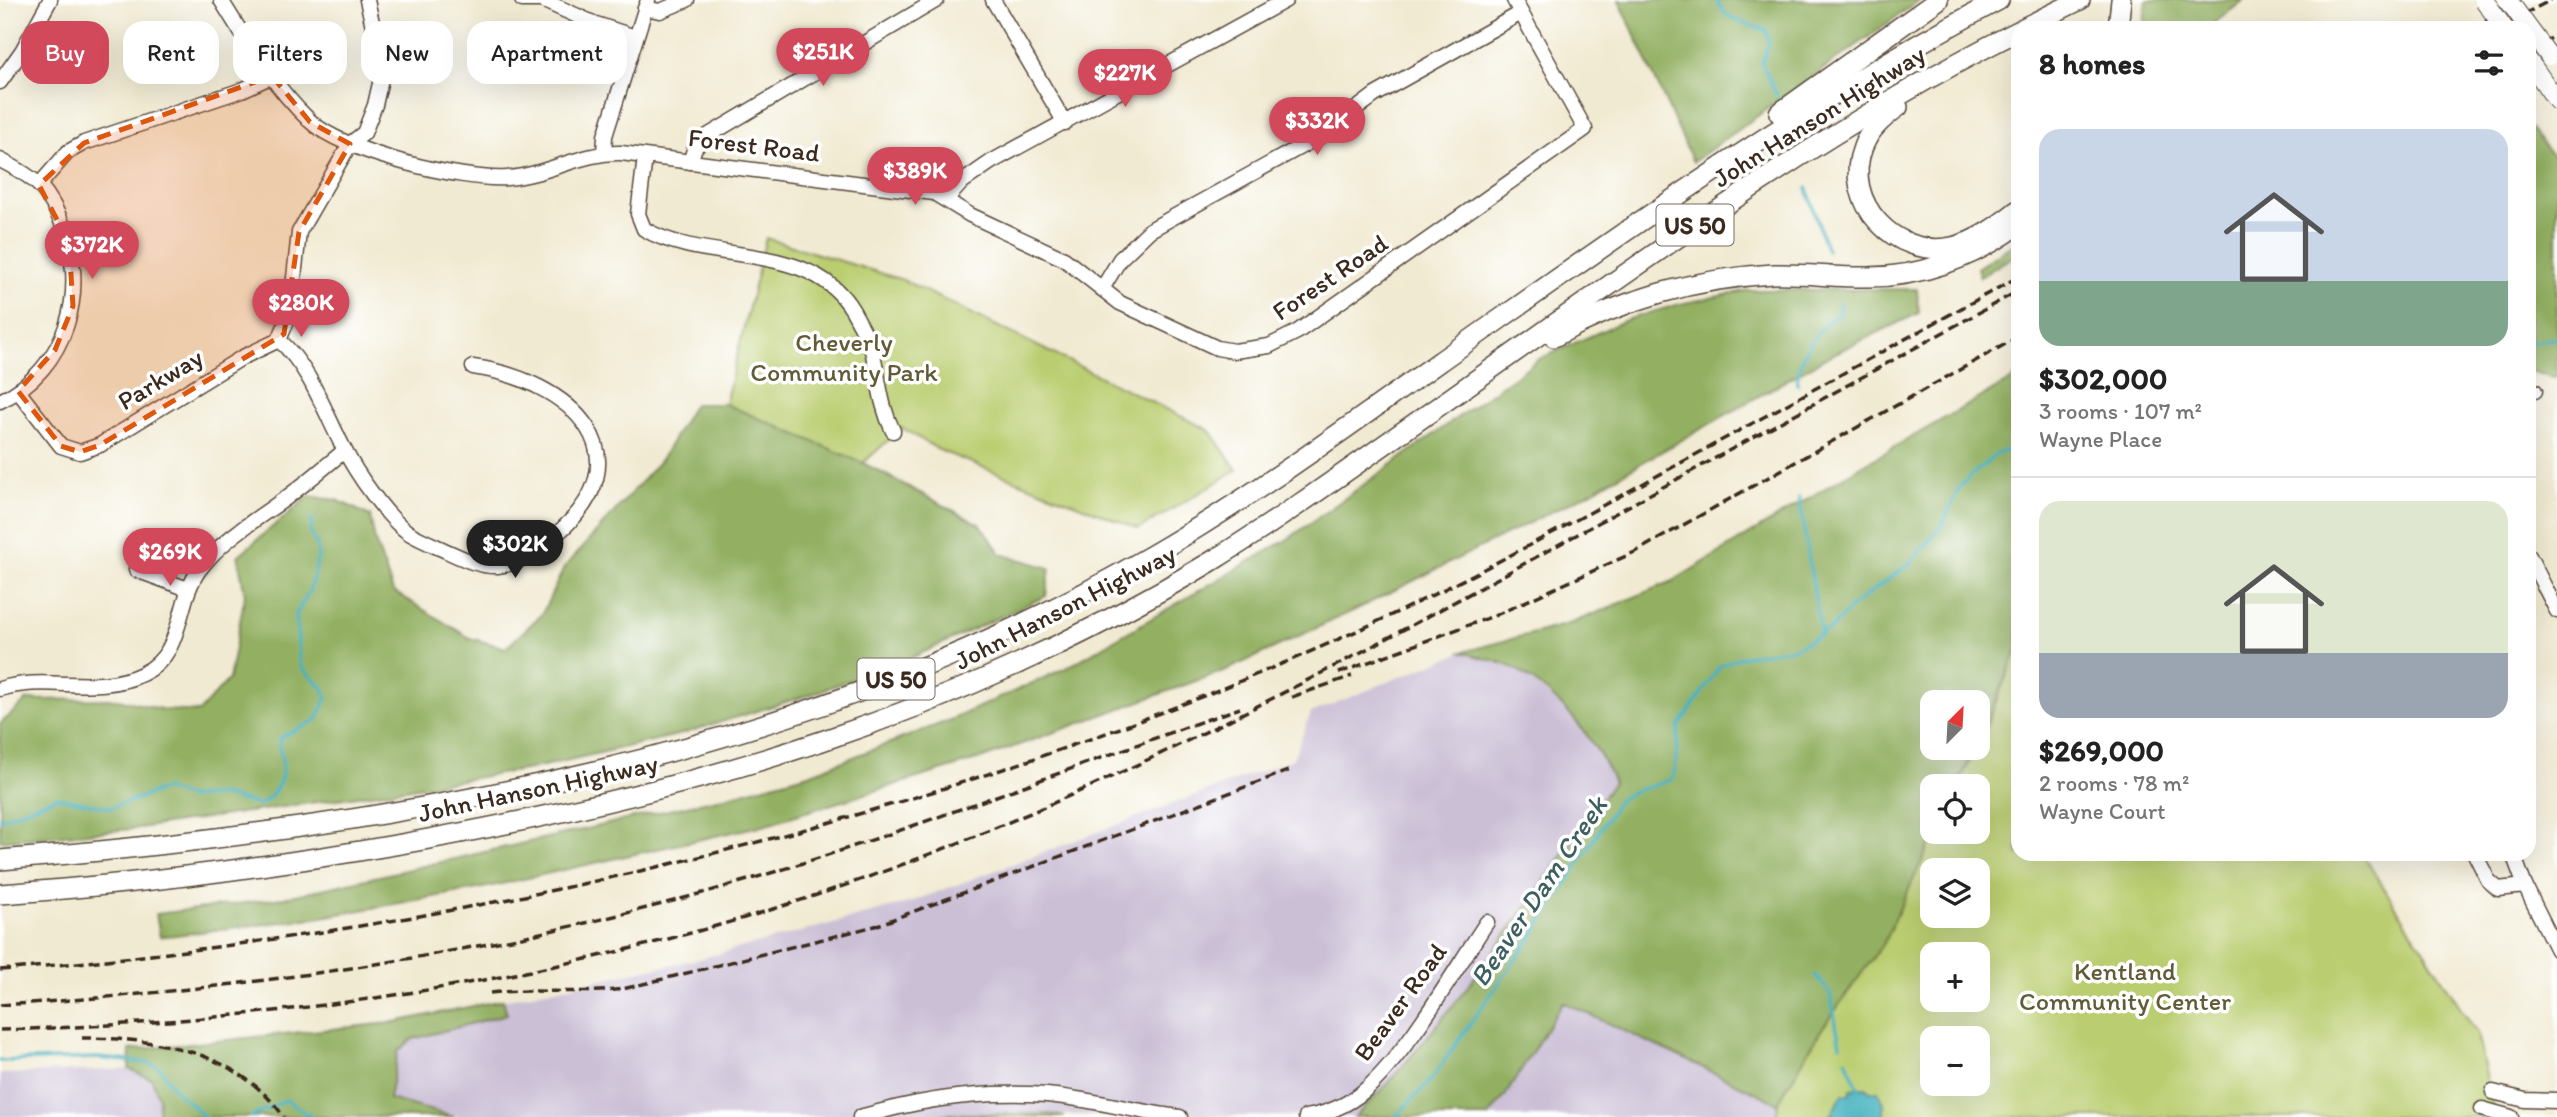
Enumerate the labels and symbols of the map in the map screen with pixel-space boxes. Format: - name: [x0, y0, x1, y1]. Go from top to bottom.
- pin: $251K: [774, 28, 872, 88]
- street label: John Hanson Highway: [1707, 38, 1931, 194]
- pin: $227K: [1076, 50, 1174, 109]
- pin: $332K: [1268, 97, 1366, 157]
- street label: Forest Road: [686, 121, 822, 169]
- pin: $389K: [866, 148, 964, 207]
- road number: US 50: [1656, 205, 1734, 246]
- pin: $372K: [43, 222, 141, 281]
- street label: Forest Road: [1266, 226, 1394, 327]
- pin: $280K: [252, 280, 350, 339]
- park label: Cheverly Community Park: [750, 326, 938, 388]
- street label: Parkway: [112, 341, 208, 417]
- pin: $302K: [466, 520, 564, 580]
- pin: $269K: [121, 528, 219, 588]
- street label: John Hanson Highway: [949, 537, 1181, 677]
- road number: US 50: [858, 658, 934, 700]
- north arrow: [1920, 690, 1990, 760]
- street label: John Hanson Highway: [415, 747, 661, 829]
- water label: Beaver Dam Creek: [1462, 788, 1615, 992]
- street label: Beaver Road: [1346, 937, 1454, 1067]
- park label: Kentland Community Center: [2019, 955, 2231, 1017]

